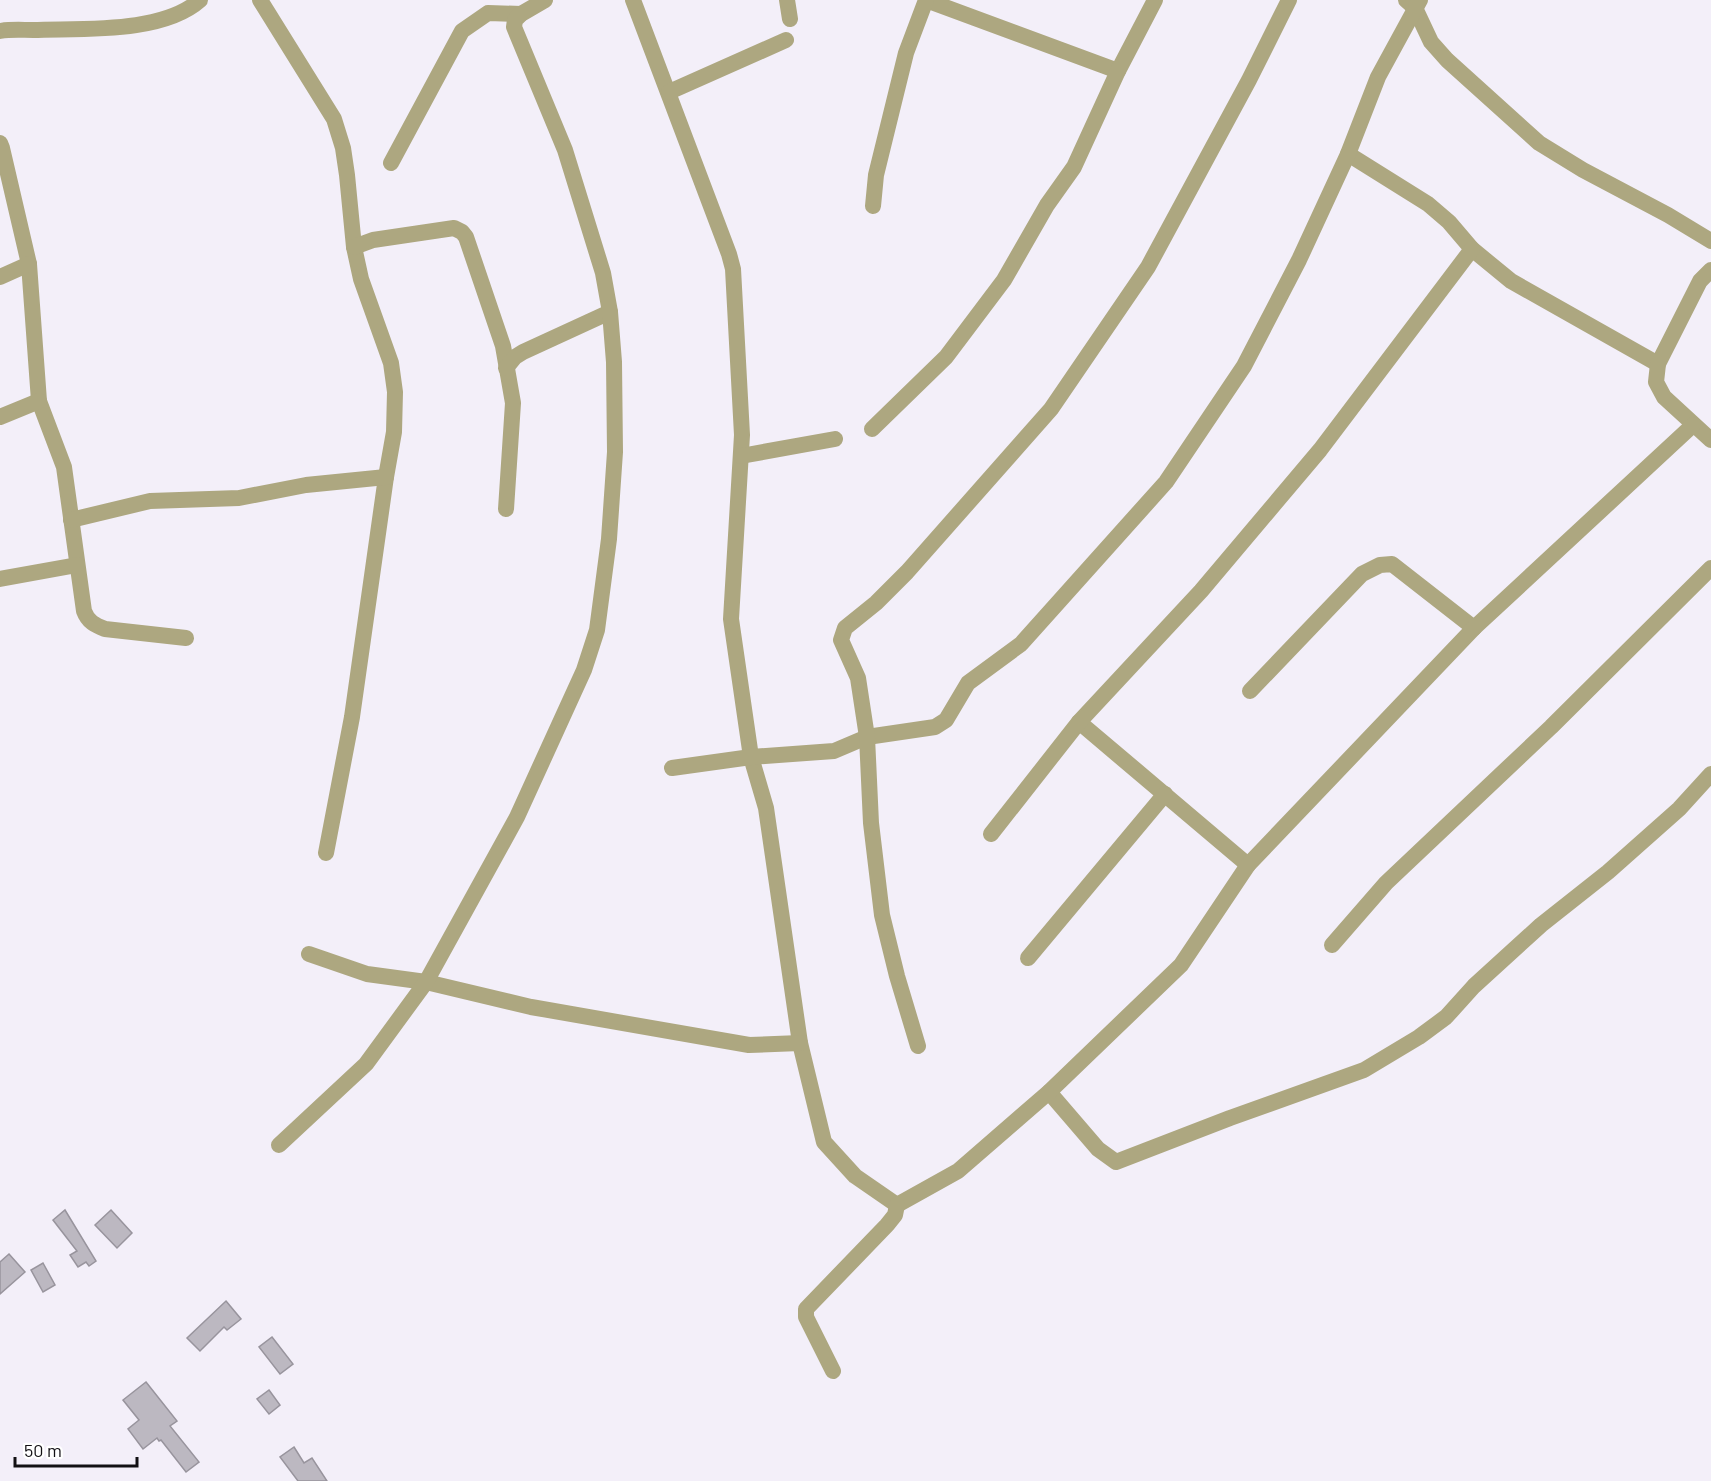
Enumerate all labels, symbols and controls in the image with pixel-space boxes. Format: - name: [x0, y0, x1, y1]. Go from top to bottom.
- scale bar: [15, 1430, 136, 1468]
- text: 50 m: [24, 1439, 62, 1461]

